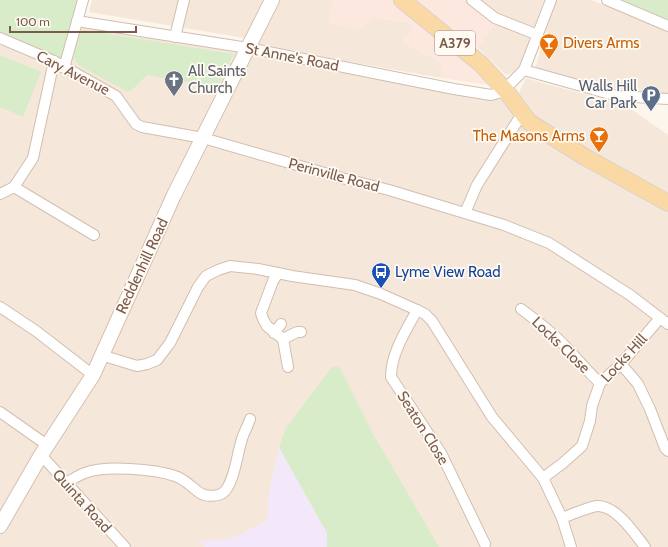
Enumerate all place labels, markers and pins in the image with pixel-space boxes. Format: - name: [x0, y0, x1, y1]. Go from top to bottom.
- bar icon: Divers Arms: [538, 32, 560, 60]
- place label: Divers Arms: [563, 34, 640, 52]
- place label: All Saints Church: [188, 62, 246, 97]
- church icon: All Saints Church: [163, 69, 185, 97]
- place label: Walls Hill Car Park: [579, 77, 637, 112]
- parking icon: Walls Hill Car Park: [640, 84, 662, 112]
- bar icon: The Masons Arms: [588, 125, 610, 153]
- place label: The Masons Arms: [473, 127, 585, 145]
- bus stop icon: Lyme View Road: [370, 261, 392, 289]
- place label: Lyme View Road: [395, 263, 501, 281]

